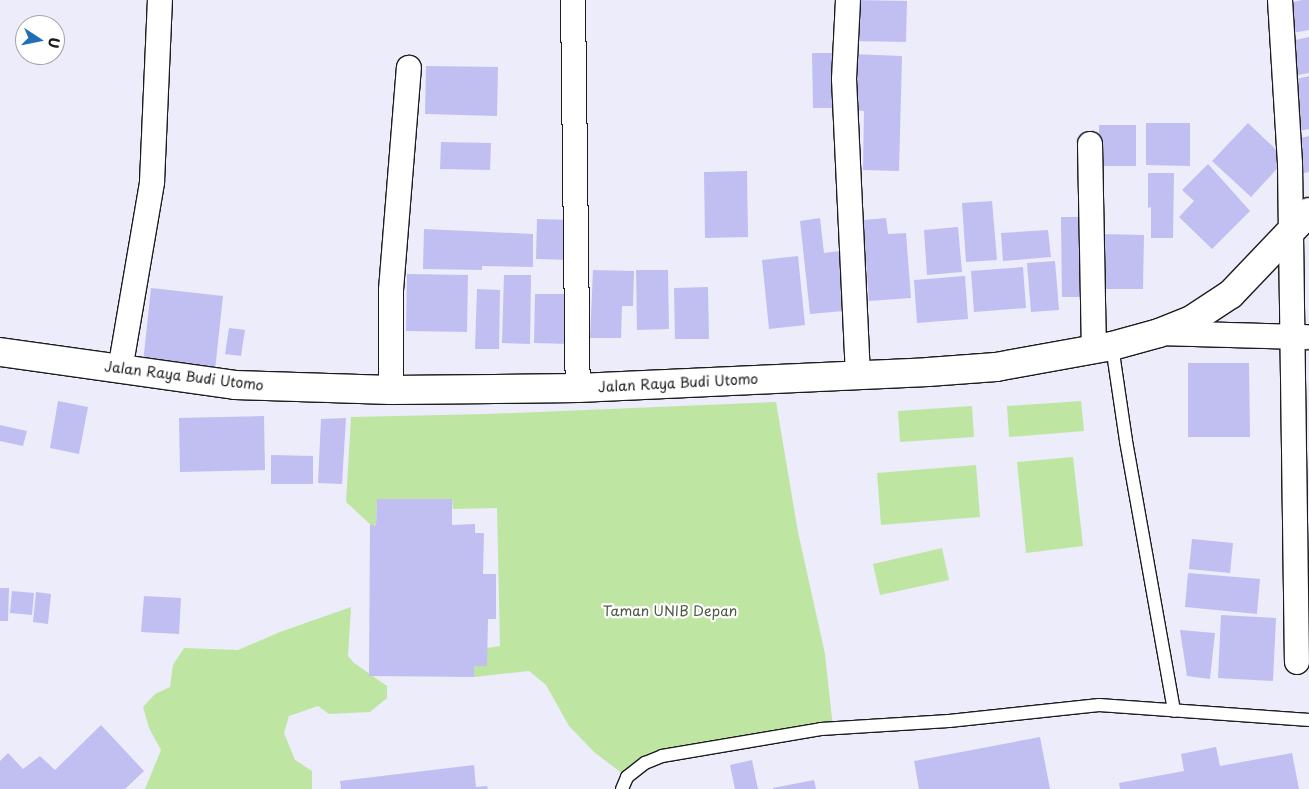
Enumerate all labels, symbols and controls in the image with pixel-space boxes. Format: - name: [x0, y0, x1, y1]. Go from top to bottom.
- north arrow: [15, 15, 65, 65]
- text: U: [43, 36, 66, 50]
- street label: Jalan Raya Budi Utomo: [103, 358, 265, 394]
- street label: Jalan Raya Budi Utomo: [597, 370, 759, 396]
- park label: Taman UNIB Depan: [603, 603, 737, 619]

